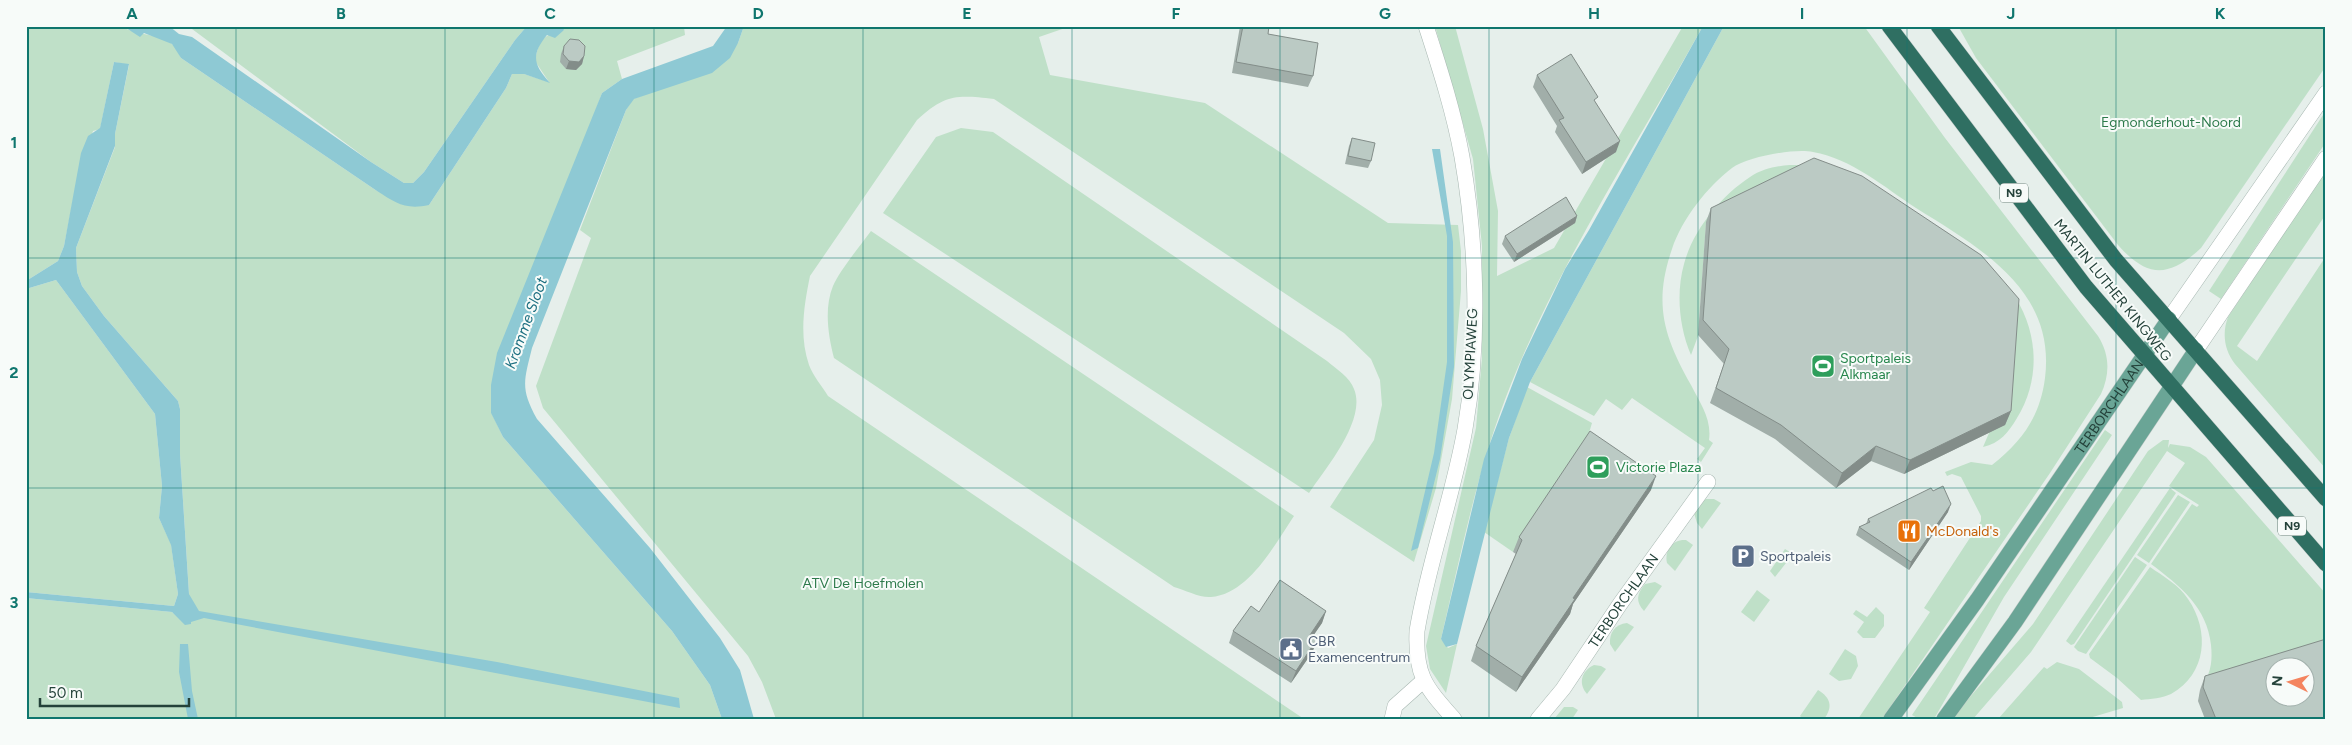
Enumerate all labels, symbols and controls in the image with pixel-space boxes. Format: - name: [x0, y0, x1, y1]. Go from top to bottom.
- text: A: [126, 4, 138, 23]
- text: B: [336, 4, 346, 23]
- text: C: [544, 4, 556, 23]
- text: D: [752, 4, 764, 23]
- text: E: [962, 4, 972, 23]
- text: F: [1172, 4, 1181, 23]
- text: G: [1379, 4, 1391, 23]
- text: H: [1588, 4, 1600, 23]
- text: I: [1800, 4, 1804, 23]
- text: J: [2007, 4, 2015, 23]
- text: K: [2215, 4, 2226, 23]
- park label: Egmonderhout-Noord: [2101, 114, 2241, 131]
- text: 1: [11, 133, 17, 152]
- road number: N9: [2000, 184, 2028, 202]
- street label: MARTIN LUTHER KINGWEG: [2050, 216, 2175, 365]
- water label: Kromme Sloot: [501, 275, 551, 371]
- street label: OLYMPIAWEG: [1460, 308, 1481, 400]
- place label: Sportpaleis Alkmaar: [1840, 350, 1911, 383]
- sports icon: Sportpaleis Alkmaar: [1810, 353, 1836, 379]
- street label: TERBORCHLAAN: [2071, 356, 2148, 457]
- text: 2: [9, 363, 19, 382]
- sports icon: Victorie Plaza: [1585, 454, 1611, 480]
- place label: Victorie Plaza: [1616, 459, 1701, 476]
- road number: N9: [2278, 516, 2306, 536]
- restaurant icon: McDonald's: [1896, 518, 1922, 544]
- place label: McDonald's: [1926, 523, 1999, 540]
- parking icon: Sportpaleis: [1730, 543, 1756, 569]
- place label: Sportpaleis: [1760, 548, 1831, 565]
- street label: TERBORCHLAAN: [1585, 551, 1662, 651]
- park label: ATV De Hoefmolen: [803, 575, 924, 592]
- text: 3: [10, 593, 19, 612]
- place label: CBR Examencentrum: [1308, 633, 1410, 666]
- public building icon: CBR Examencentrum: [1278, 636, 1304, 662]
- north arrow: [2264, 658, 2314, 708]
- scale bar: [40, 675, 189, 707]
- text: N: [2269, 675, 2286, 687]
- text: 50 m: [48, 684, 83, 702]

